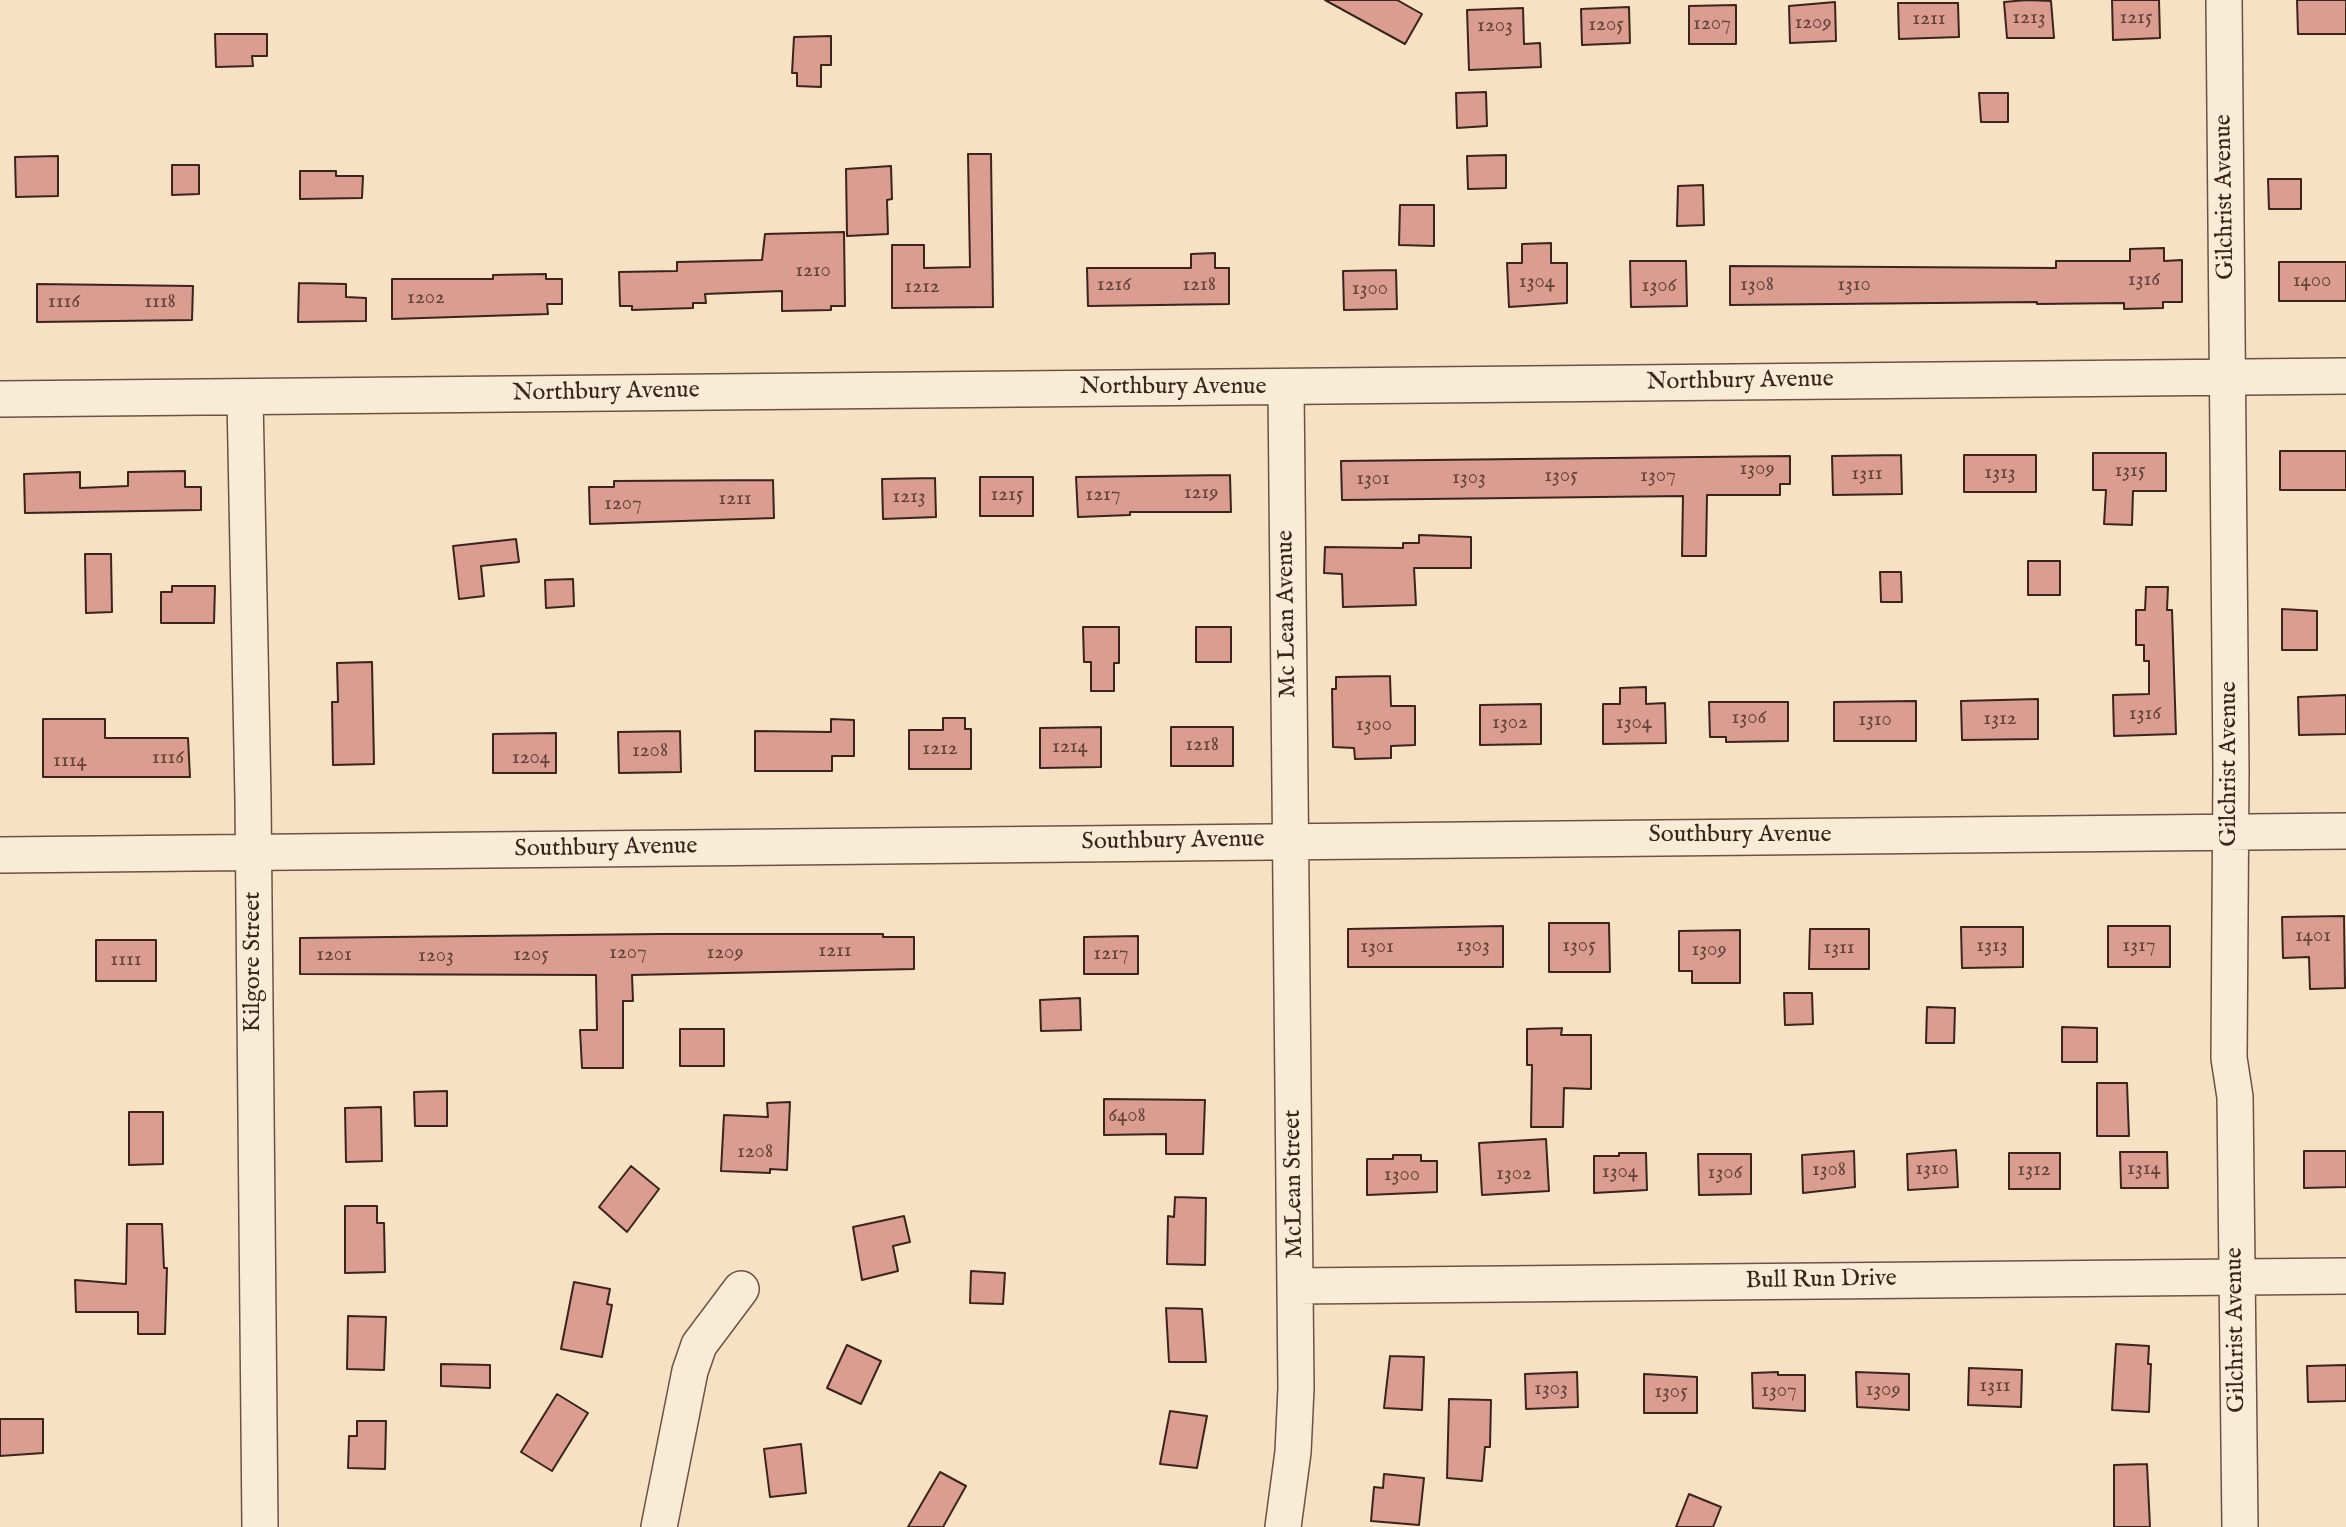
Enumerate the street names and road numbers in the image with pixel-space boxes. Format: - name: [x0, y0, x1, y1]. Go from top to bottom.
- street label: Gilchrist Avenue: [2210, 114, 2242, 280]
- street label: Northbury Avenue: [1646, 366, 1834, 398]
- street label: Northbury Avenue: [1079, 374, 1267, 402]
- street label: Northbury Avenue: [512, 377, 700, 409]
- street label: Mc Lean Avenue: [1272, 530, 1304, 698]
- street label: Gilchrist Avenue: [2216, 681, 2244, 847]
- street label: Southbury Avenue: [1649, 822, 1831, 850]
- street label: Southbury Avenue: [1081, 826, 1265, 858]
- street label: Southbury Avenue: [514, 833, 698, 865]
- street label: Kilgore Street: [240, 892, 268, 1032]
- street label: McLean Street: [1279, 1109, 1311, 1259]
- street label: Gilchrist Avenue: [2221, 1247, 2253, 1413]
- street label: Bull Run Drive: [1745, 1265, 1897, 1297]

